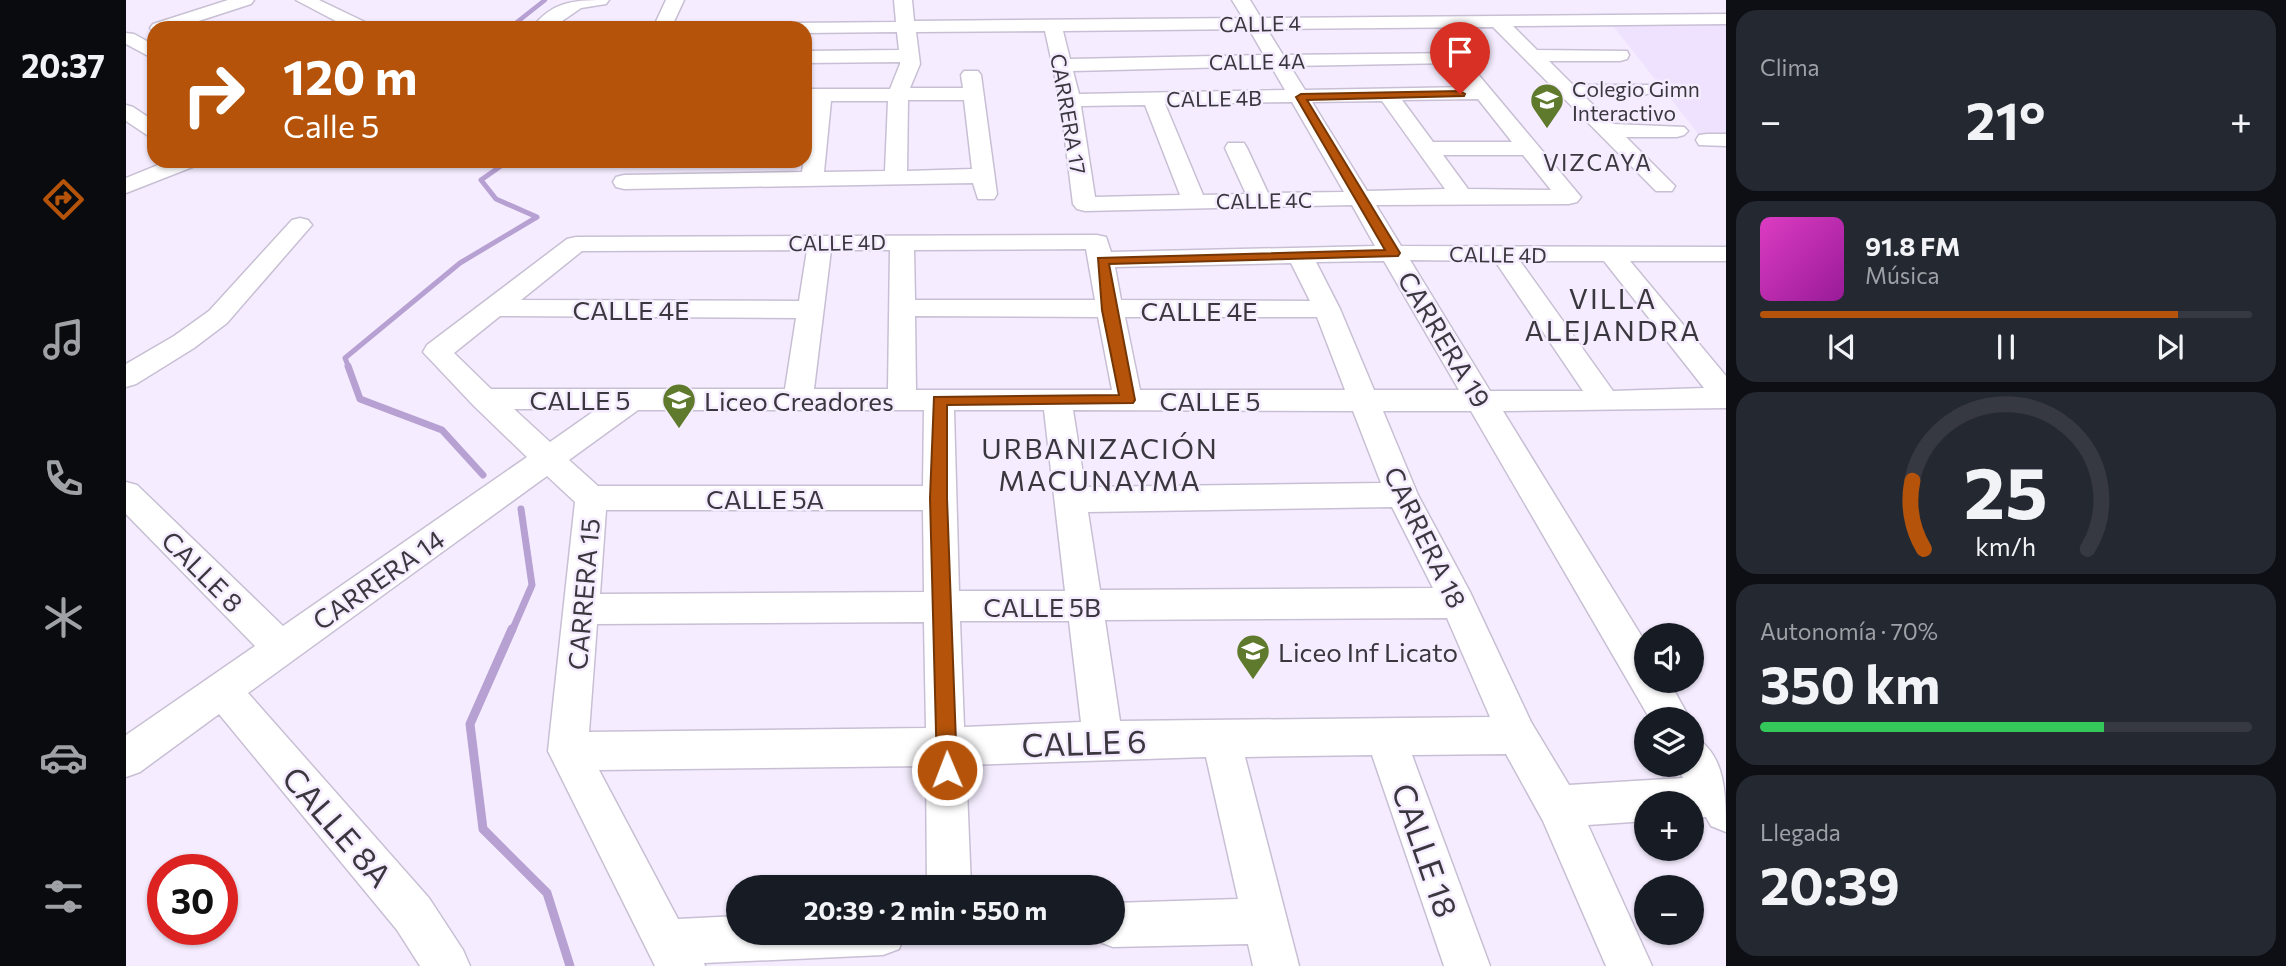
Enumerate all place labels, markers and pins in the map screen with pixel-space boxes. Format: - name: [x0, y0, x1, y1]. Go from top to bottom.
- pin: [1430, 22, 1490, 94]
- place label: Colegio Gimn Interactivo: [1572, 76, 1700, 125]
- school or university icon: Colegio Gimn Interactivo: [1528, 81, 1566, 130]
- school or university icon: Liceo Creadores: [660, 381, 698, 430]
- place label: Liceo Creadores: [704, 385, 894, 416]
- school or university icon: Liceo Inf Licato: [1234, 632, 1272, 681]
- place label: Liceo Inf Licato: [1278, 636, 1458, 667]

